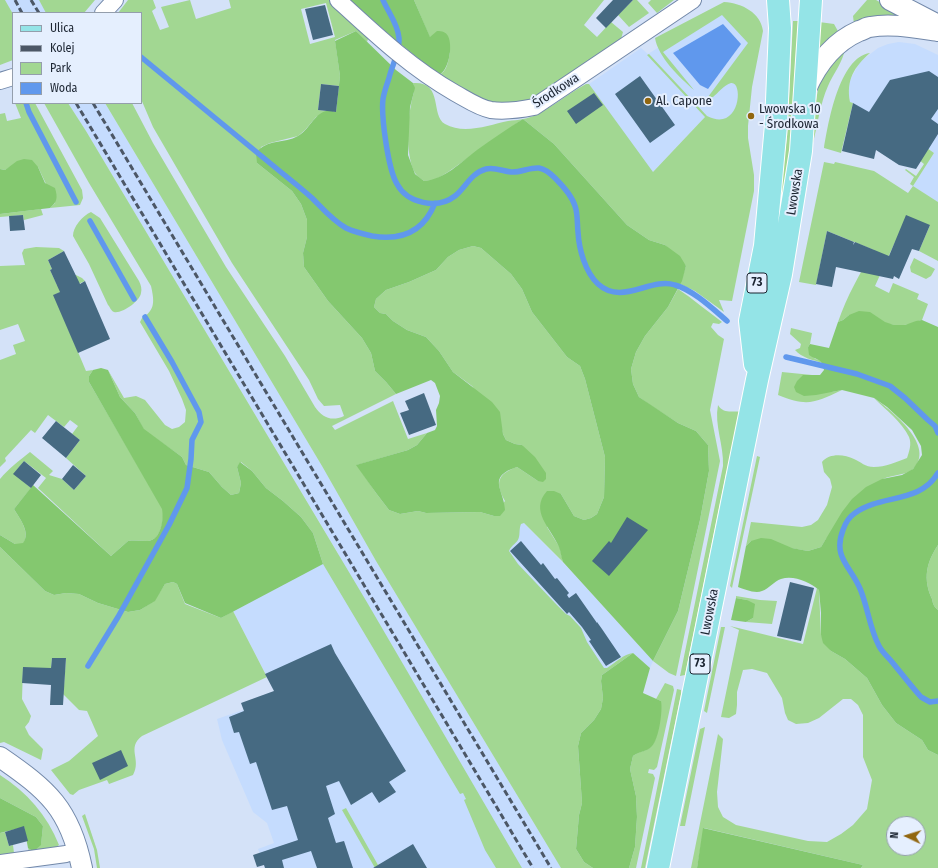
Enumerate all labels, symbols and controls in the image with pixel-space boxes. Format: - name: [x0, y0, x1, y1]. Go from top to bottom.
- legend: [12, 12, 142, 104]
- text: Ulica: [50, 21, 74, 35]
- text: Kolej: [50, 41, 75, 55]
- text: Park: [50, 61, 71, 75]
- street label: Środkowa: [530, 70, 582, 112]
- text: Woda: [50, 81, 78, 95]
- place label: Al. Capone: [656, 93, 712, 109]
- marker: Al. Capone: [643, 96, 653, 106]
- place label: Lwowska 10 - Środkowa: [759, 101, 821, 132]
- marker: Lwowska 10 - Środkowa: [746, 111, 756, 121]
- street label: Lwowska: [784, 168, 806, 216]
- road number: 73: [747, 273, 767, 293]
- street label: Lwowska: [698, 588, 722, 636]
- road number: 73: [690, 654, 710, 674]
- north arrow: [886, 816, 926, 856]
- text: N: [888, 831, 901, 839]

